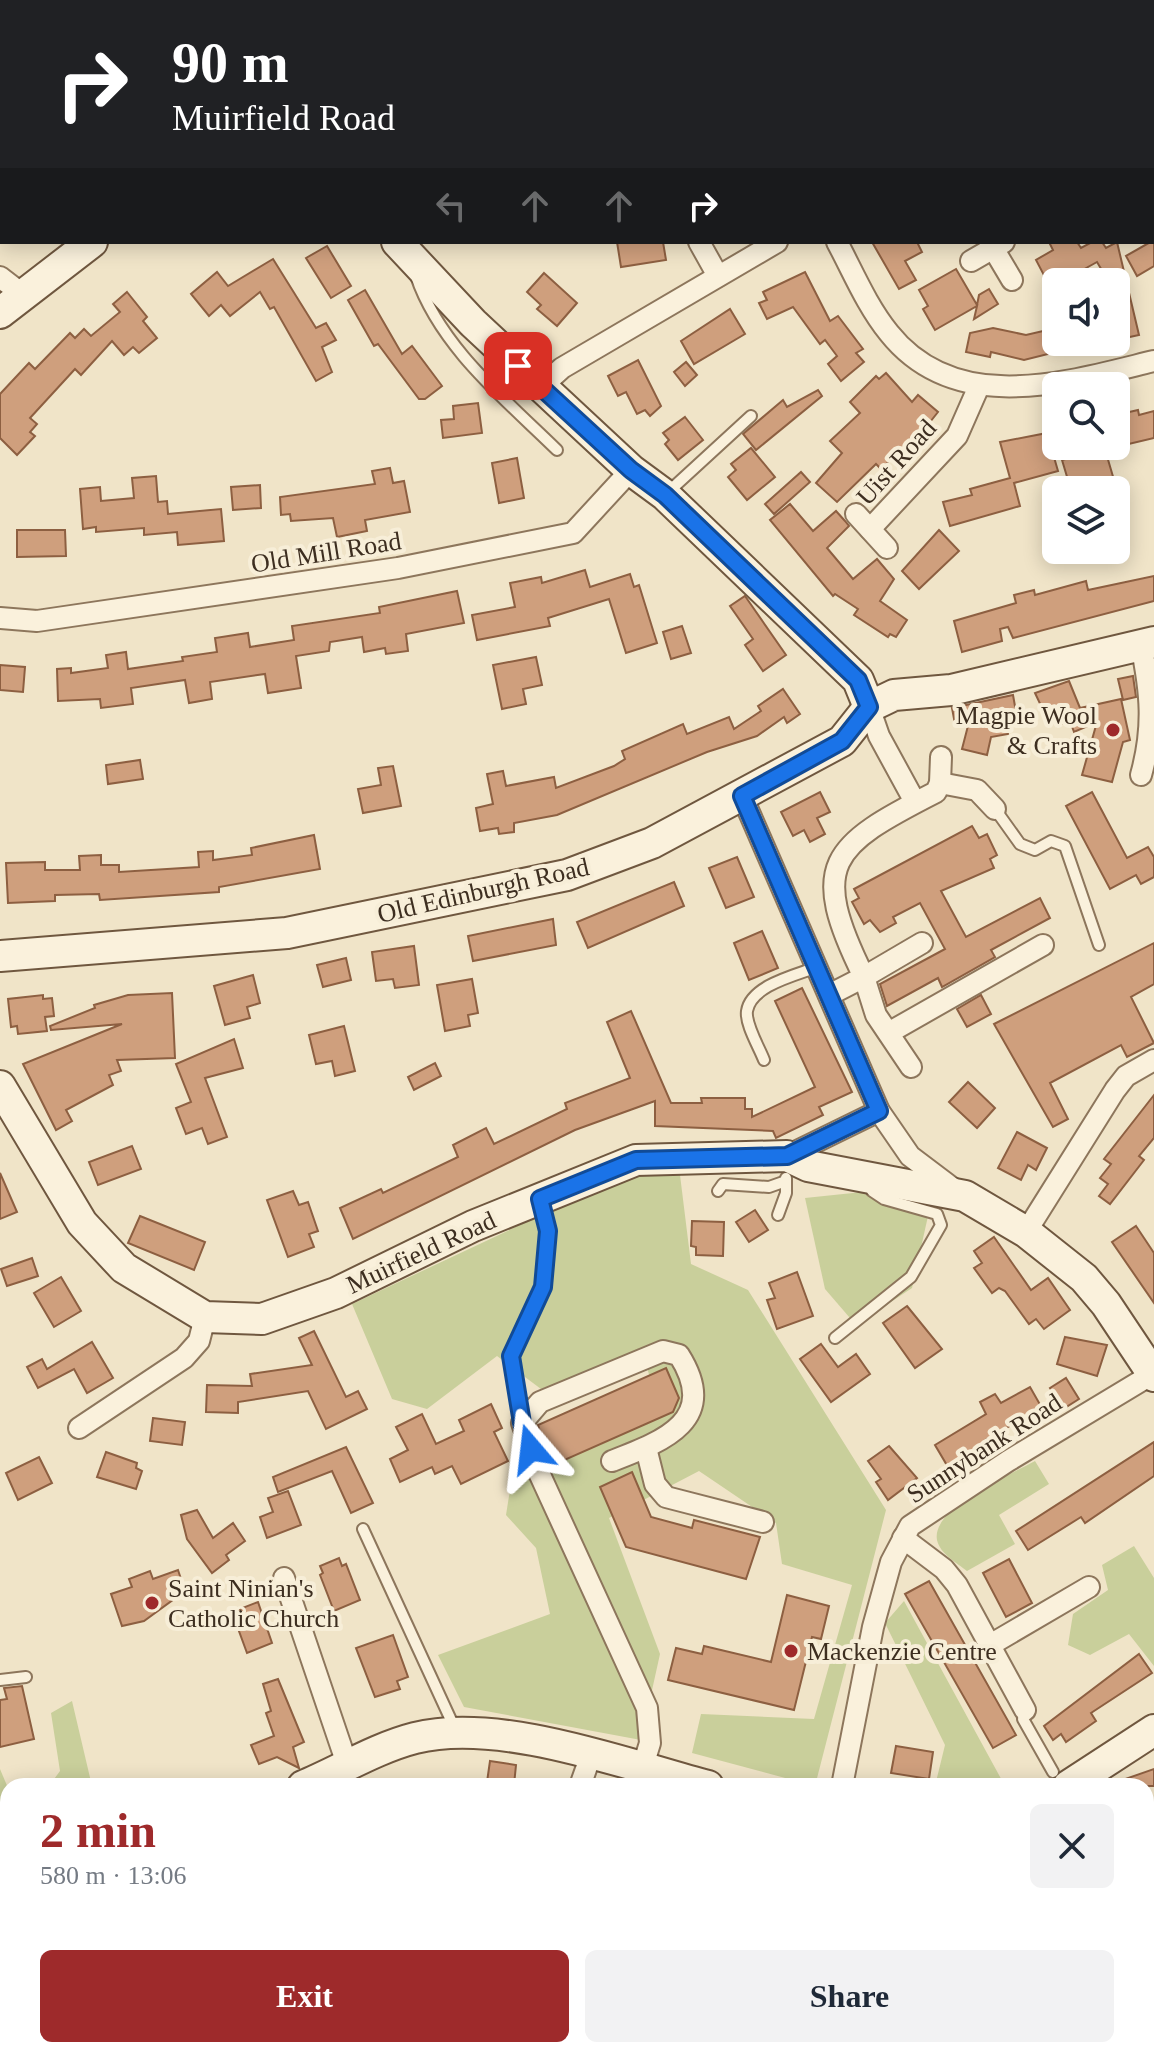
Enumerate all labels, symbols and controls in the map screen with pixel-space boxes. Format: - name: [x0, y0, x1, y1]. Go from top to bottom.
- icon: right: [40, 32, 144, 136]
- text: 90 m: [172, 32, 289, 94]
- text: Muirfield Road: [172, 98, 395, 138]
- icon: left: [429, 184, 473, 228]
- icon: ahead: [513, 184, 557, 228]
- icon: ahead: [597, 184, 641, 228]
- icon: right: [681, 184, 725, 228]
- map controls: [1042, 268, 1130, 564]
- button: sound: [1042, 268, 1130, 356]
- pin: [484, 332, 552, 400]
- icon: arrive: [496, 344, 540, 388]
- button: search: [1042, 372, 1130, 460]
- street label: Uist Road: [851, 414, 942, 511]
- button: layers: [1042, 476, 1130, 564]
- street label: Old Mill Road: [249, 526, 403, 579]
- place label: Magpie Wool & Crafts: [956, 701, 1097, 760]
- marker: Magpie Wool & Crafts: [1104, 721, 1122, 739]
- street label: Old Edinburgh Road: [375, 852, 592, 929]
- street label: Muirfield Road: [342, 1205, 500, 1300]
- street label: Sunnybank Road: [902, 1388, 1067, 1509]
- position arrow: [489, 1407, 573, 1491]
- place label: Saint Ninian's Catholic Church: [168, 1574, 339, 1633]
- marker: Saint Ninian's Catholic Church: [143, 1594, 161, 1612]
- place label: Mackenzie Centre: [807, 1637, 997, 1666]
- marker: Mackenzie Centre: [782, 1642, 800, 1660]
- text: 2 min: [40, 1804, 156, 1857]
- button: close: [1030, 1804, 1114, 1888]
- text: 580 m · 13:06: [40, 1861, 187, 1890]
- button: Exit: [40, 1950, 569, 2042]
- button: Share: [585, 1950, 1114, 2042]

